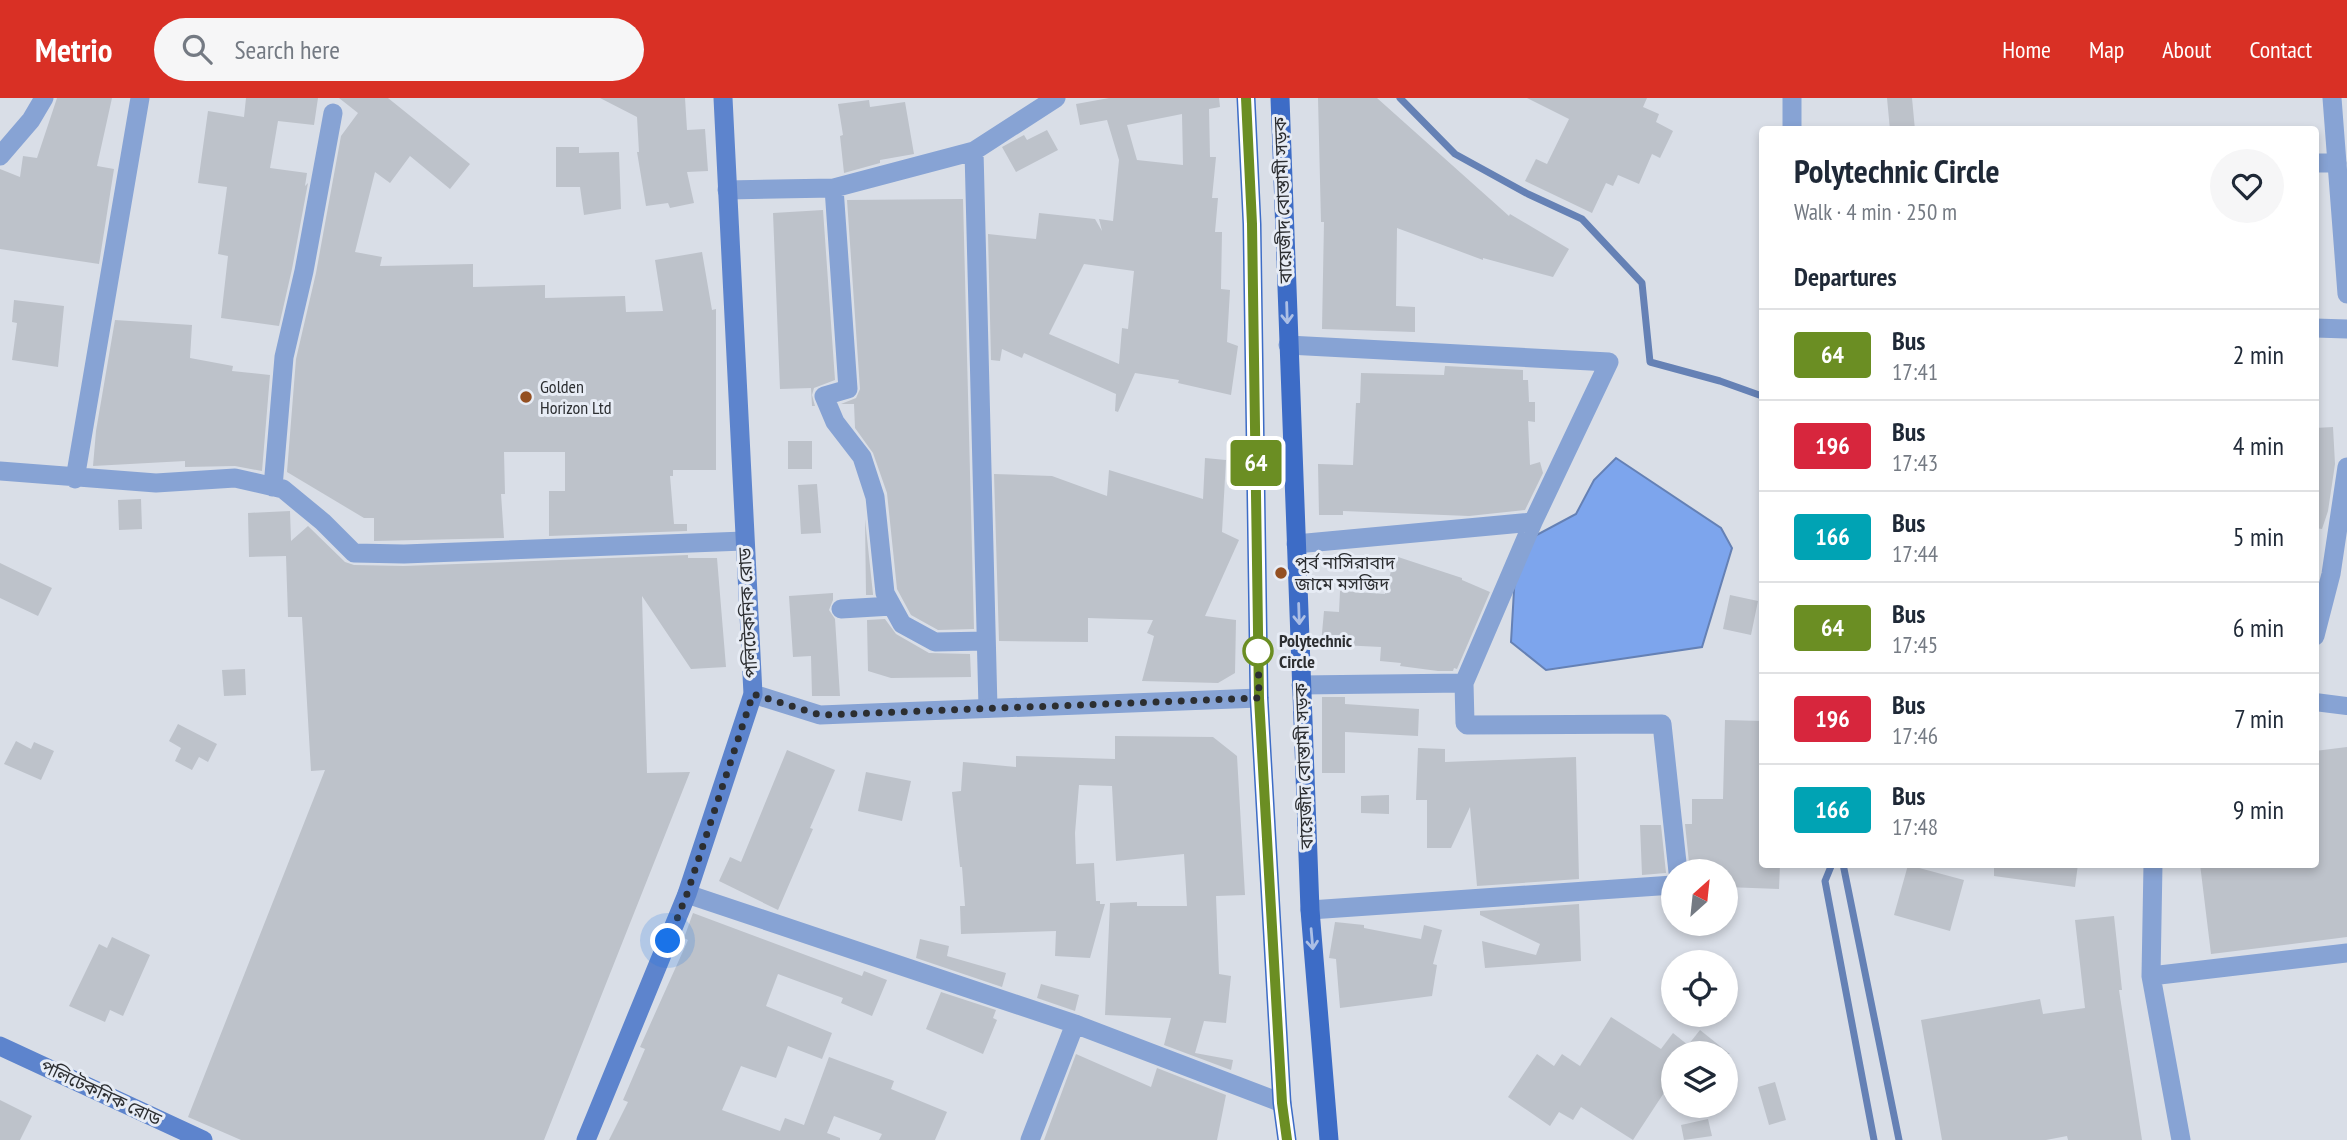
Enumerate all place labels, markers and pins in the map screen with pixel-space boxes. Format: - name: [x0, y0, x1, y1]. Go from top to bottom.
- place label: Golden Horizon Ltd: [540, 375, 612, 419]
- marker: Golden Horizon Ltd: [518, 389, 534, 405]
- place label: পূর্ব নাসিরাবাদ জামে মসজিদ: [1294, 551, 1396, 595]
- marker: পূর্ব নাসিরাবাদ জামে মসজিদ: [1273, 565, 1289, 581]
- place label: Polytechnic Circle: [1279, 629, 1353, 673]
- marker: Polytechnic Circle: [1243, 636, 1273, 666]

